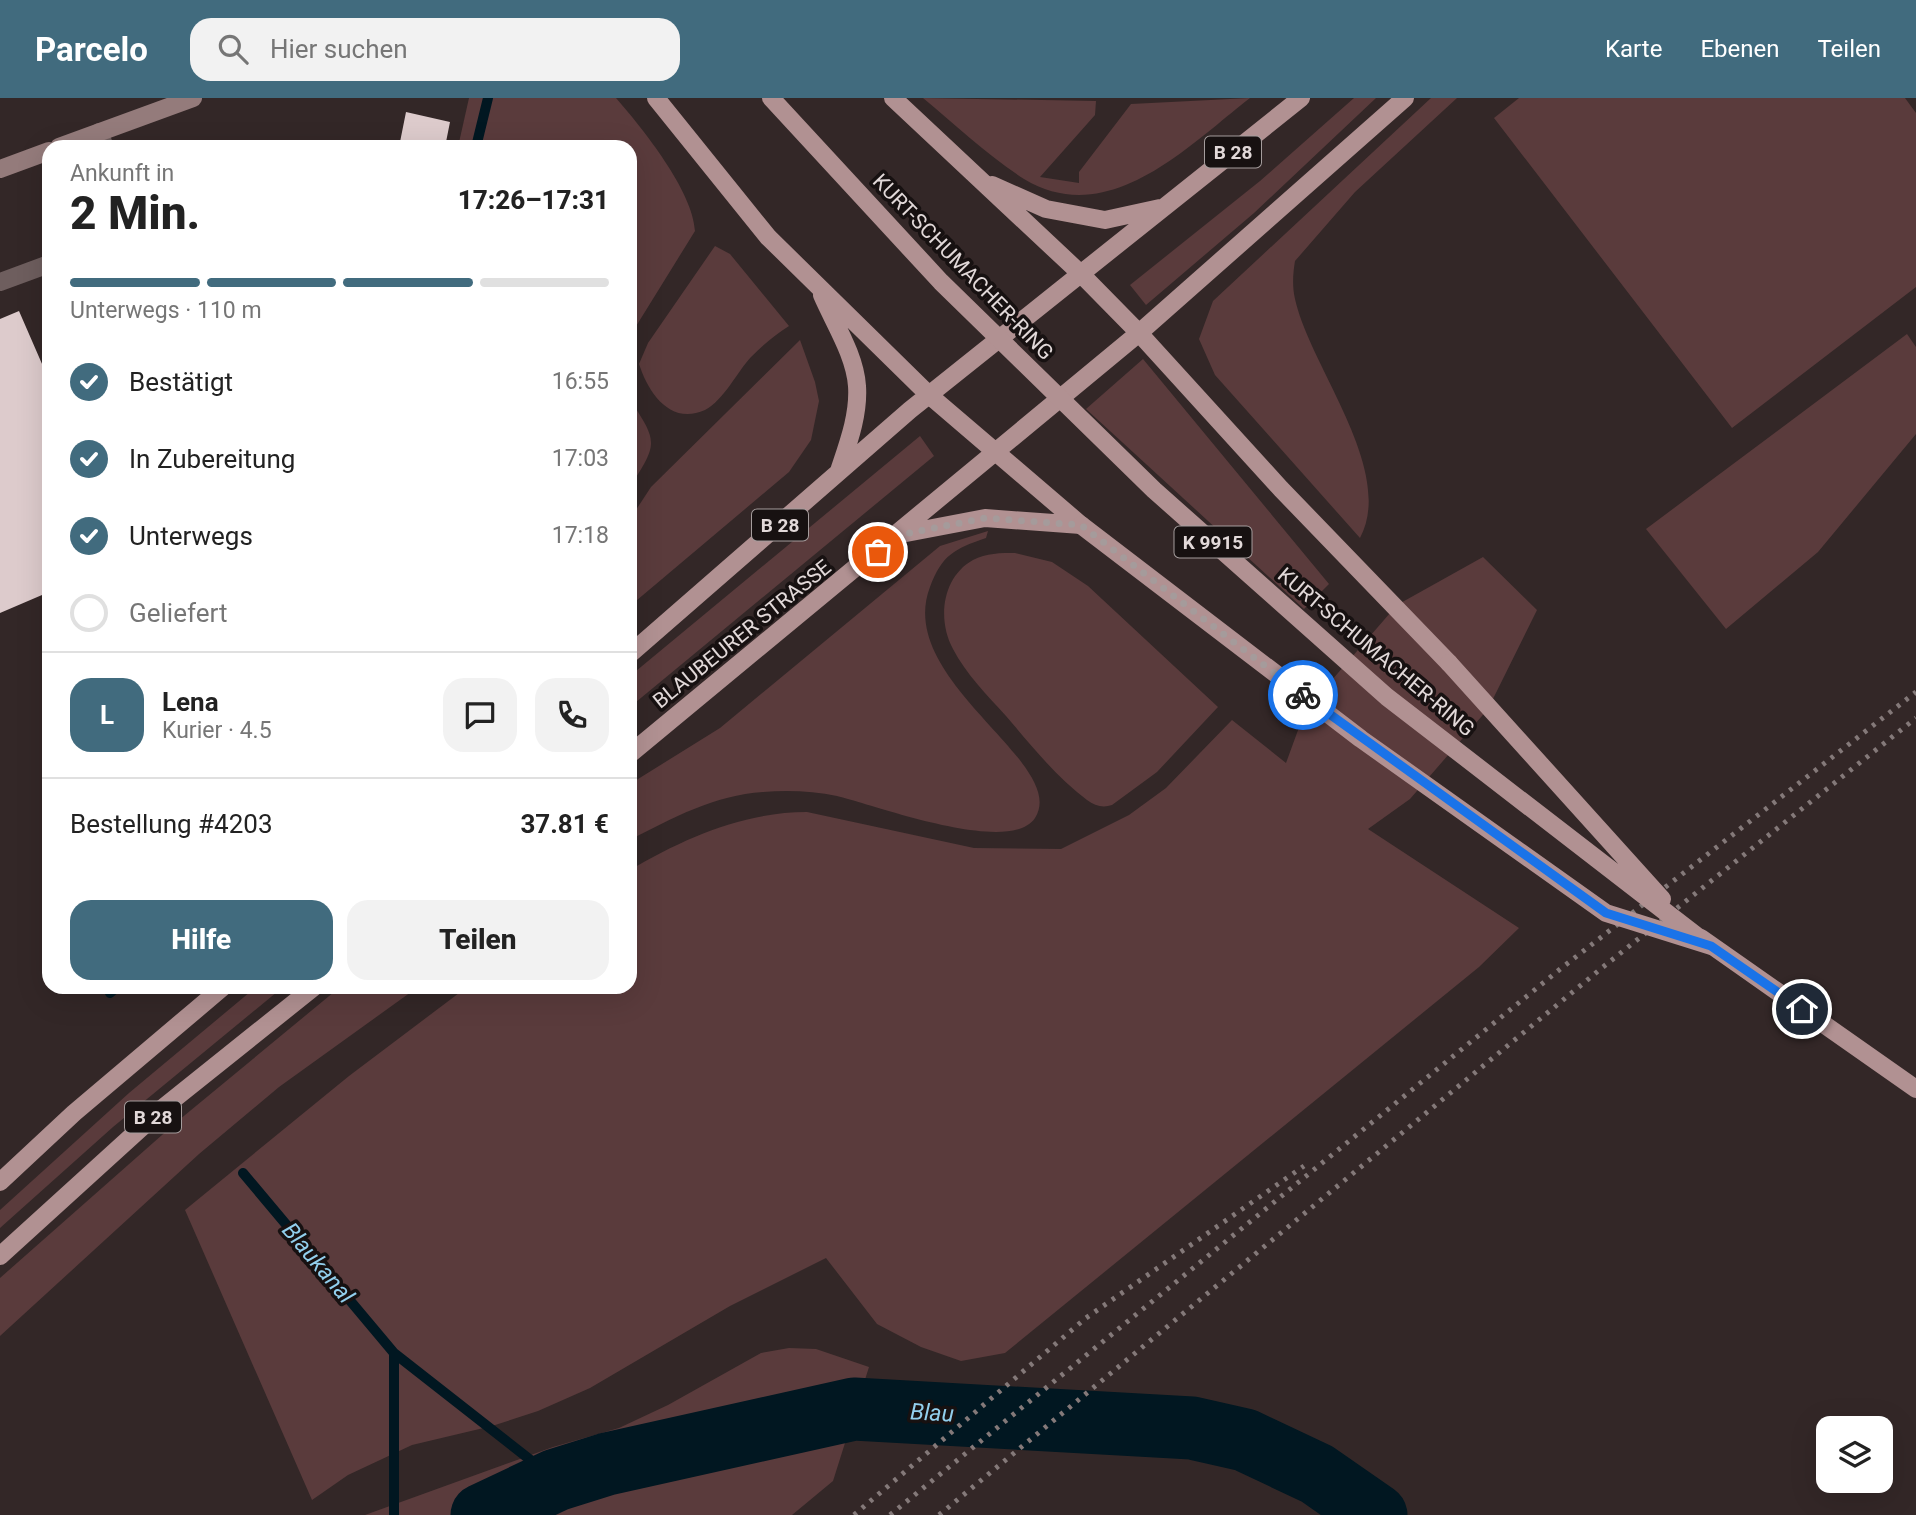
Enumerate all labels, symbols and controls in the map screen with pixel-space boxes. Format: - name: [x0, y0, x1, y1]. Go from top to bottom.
- search box: [190, 18, 680, 81]
- text: Parcelo: [35, 30, 148, 69]
- icon: search: [214, 30, 252, 68]
- text: Hier suchen: [270, 34, 408, 64]
- text: Karte: [1605, 35, 1662, 63]
- text: Ebenen: [1700, 35, 1779, 63]
- text: Teilen: [1817, 35, 1881, 63]
- road number: B 28: [1205, 136, 1261, 168]
- text: Ankunft in: [70, 160, 174, 187]
- street label: KURT-SCHUMACHER-RING: [868, 169, 1058, 365]
- text: 17:26–17:31: [458, 185, 609, 215]
- text: 2 Min.: [70, 186, 200, 240]
- text: Unterwegs · 110 m: [70, 297, 262, 324]
- icon: check: [70, 363, 108, 401]
- text: Bestätigt: [129, 367, 233, 397]
- text: 16:55: [552, 368, 609, 395]
- icon: check: [70, 440, 108, 478]
- text: In Zubereitung: [129, 444, 295, 474]
- text: 17:03: [552, 445, 609, 472]
- road number: B 28: [752, 510, 808, 540]
- icon: check: [70, 517, 108, 555]
- text: Unterwegs: [129, 521, 253, 551]
- text: 17:18: [552, 522, 609, 549]
- pin: [848, 522, 908, 582]
- road number: K 9915: [1174, 526, 1252, 558]
- icon: bag: [859, 533, 897, 571]
- street label: BLAUBEURER STRASSE: [648, 555, 836, 713]
- street label: KURT-SCHUMACHER-RING: [1273, 563, 1479, 741]
- text: Geliefert: [129, 598, 227, 628]
- courier: [1268, 660, 1338, 730]
- icon: bike: [1284, 676, 1322, 714]
- button: chat: [443, 678, 517, 752]
- button: phone: [535, 678, 609, 752]
- text: Lena: [162, 687, 219, 717]
- text: L: [100, 700, 114, 730]
- text: Kurier · 4.5: [162, 717, 272, 744]
- text: Bestellung #4203: [70, 809, 273, 839]
- text: 37.81 €: [520, 809, 609, 839]
- button: Hilfe: [70, 900, 333, 980]
- button: Teilen: [347, 900, 609, 980]
- pin: [1772, 979, 1832, 1039]
- icon: home: [1783, 990, 1821, 1028]
- road number: B 28: [125, 1102, 181, 1133]
- water label: Blaukanal: [276, 1217, 360, 1309]
- water label: Blau: [909, 1398, 955, 1428]
- map controls: [1816, 1416, 1893, 1493]
- button: layers: [1816, 1416, 1893, 1493]

